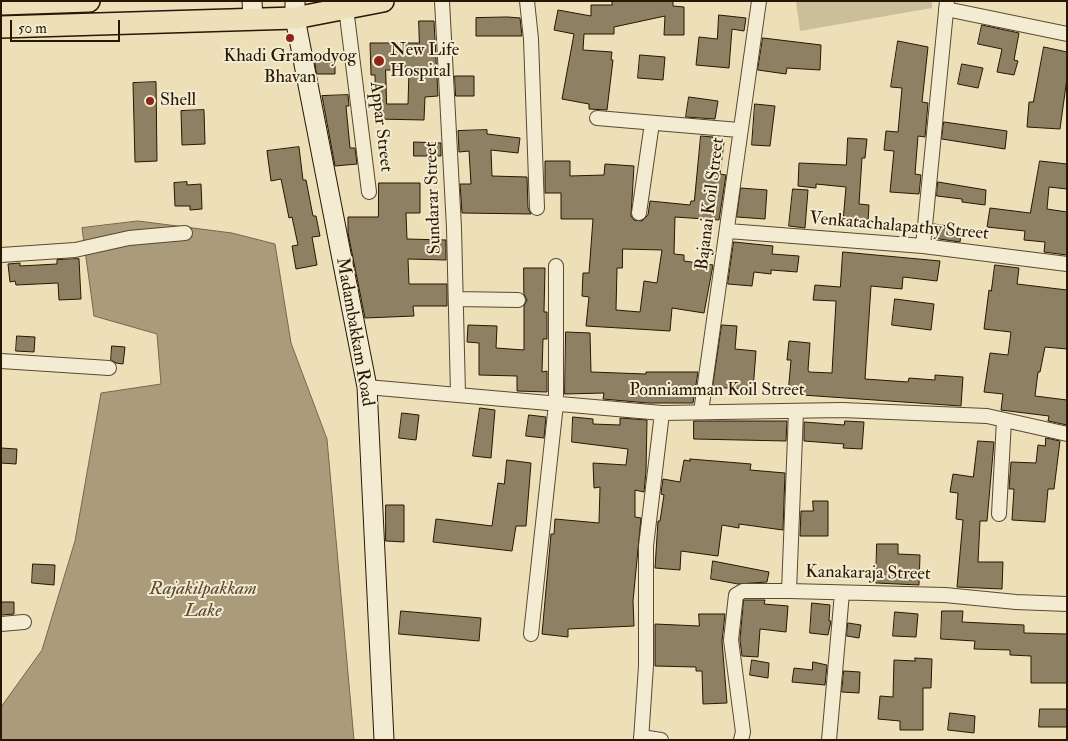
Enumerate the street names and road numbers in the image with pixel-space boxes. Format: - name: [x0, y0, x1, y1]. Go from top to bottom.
- street label: Appar Street: [364, 81, 396, 173]
- street label: Bajanai Koil Street: [692, 136, 730, 272]
- street label: Sundarar Street: [421, 141, 447, 255]
- street label: Venkatachalapathy Street: [808, 208, 990, 246]
- street label: Madambakkam Road: [330, 256, 378, 408]
- street label: Ponniamman Koil Street: [629, 380, 805, 402]
- street label: Kanakaraja Street: [805, 562, 931, 586]

